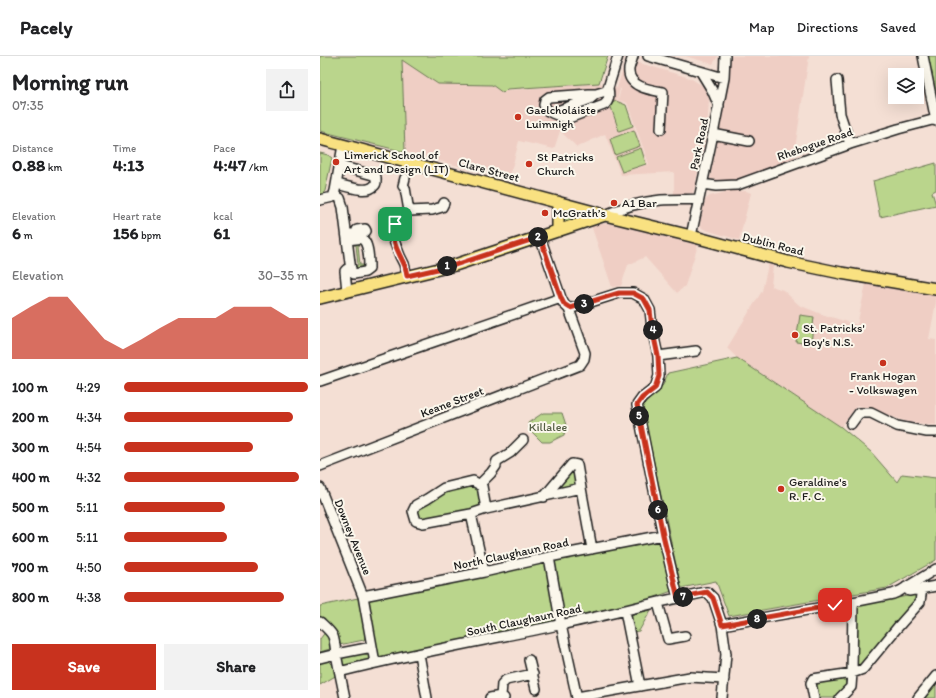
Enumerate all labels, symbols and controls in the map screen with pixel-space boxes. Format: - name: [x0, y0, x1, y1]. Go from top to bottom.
- text: Pacely: [20, 16, 72, 39]
- text: Map: [749, 19, 775, 36]
- text: Directions: [797, 19, 858, 36]
- text: Saved: [880, 19, 916, 36]
- map controls: [888, 68, 924, 104]
- button: layers: [888, 68, 924, 104]
- text: Morning run: [12, 69, 128, 96]
- button: share: [266, 69, 308, 111]
- text: 07:35: [12, 98, 44, 113]
- place label: Gaelcholáiste Luimnigh: [526, 103, 596, 131]
- marker: Gaelcholáiste Luimnigh: [513, 112, 523, 122]
- street label: Park Road: [687, 116, 711, 171]
- street label: Rhebogue Road: [775, 124, 855, 164]
- text: Distance: [12, 142, 53, 155]
- text: Time: [113, 142, 136, 155]
- text: Pace: [213, 142, 235, 155]
- place label: Limerick School of Art and Design (LIT): [344, 148, 449, 176]
- place label: St Patricks Church: [537, 150, 594, 178]
- text: 0.88: [12, 155, 45, 175]
- text: 4:13: [113, 155, 144, 175]
- text: 4:47: [213, 155, 246, 175]
- street label: Clare Street: [457, 155, 521, 185]
- marker: Limerick School of Art and Design (LIT): [331, 157, 341, 167]
- marker: St Patricks Church: [524, 159, 534, 169]
- text: km: [45, 161, 62, 174]
- text: /km: [246, 161, 268, 174]
- place label: A1 Bar: [622, 196, 657, 210]
- marker: A1 Bar: [609, 198, 619, 208]
- place label: McGrath’s: [553, 206, 606, 220]
- pin: [378, 207, 412, 241]
- marker: McGrath’s: [540, 208, 550, 218]
- text: Elevation: [12, 210, 56, 223]
- text: Heart rate: [113, 210, 161, 223]
- text: kcal: [213, 210, 233, 223]
- icon: arrive: [384, 213, 406, 235]
- text: 6: [12, 223, 21, 243]
- text: 156: [113, 223, 138, 243]
- text: 61: [213, 223, 230, 243]
- pin: 2: [528, 227, 548, 247]
- text: m: [21, 229, 33, 242]
- text: bpm: [138, 229, 161, 242]
- text: 2: [535, 230, 541, 243]
- street label: Dublin Road: [741, 230, 806, 259]
- pin: 1: [437, 256, 457, 276]
- text: 1: [444, 259, 450, 272]
- text: Elevation: [12, 268, 64, 283]
- text: 30–35 m: [258, 268, 308, 283]
- pin: 3: [574, 294, 594, 314]
- text: 3: [581, 297, 587, 310]
- pin: 4: [643, 320, 663, 340]
- place label: St. Patricks' Boy's N.S.: [803, 321, 865, 349]
- text: 4: [650, 323, 656, 336]
- marker: St. Patricks' Boy's N.S.: [790, 330, 800, 340]
- marker: Frank Hogan - Volkswagen: [878, 358, 888, 368]
- place label: Frank Hogan - Volkswagen: [849, 369, 917, 397]
- text: 100 m: [12, 380, 48, 395]
- text: 4:29: [76, 380, 101, 395]
- street label: Keane Street: [418, 383, 486, 420]
- pin: 5: [629, 406, 649, 426]
- text: 5: [636, 409, 642, 422]
- text: 200 m: [12, 410, 49, 425]
- text: 4:34: [76, 410, 102, 425]
- park label: Killalee: [529, 420, 567, 434]
- text: 300 m: [12, 440, 49, 455]
- text: 4:54: [76, 440, 102, 455]
- text: 400 m: [12, 470, 50, 485]
- text: 4:32: [76, 470, 101, 485]
- place label: Geraldine's R. F. C.: [789, 475, 847, 503]
- marker: Geraldine's R. F. C.: [776, 484, 786, 494]
- street label: Downey Avenue: [331, 497, 375, 577]
- text: 500 m: [12, 500, 49, 515]
- text: 5:11: [76, 500, 98, 515]
- pin: 6: [648, 500, 668, 520]
- text: 6: [655, 503, 661, 516]
- text: 600 m: [12, 530, 49, 545]
- text: 5:11: [76, 530, 98, 545]
- street label: North Claughaun Road: [452, 535, 570, 573]
- text: 700 m: [12, 560, 48, 575]
- text: 4:50: [76, 560, 102, 575]
- pin: 7: [673, 587, 693, 607]
- pin: [818, 588, 852, 622]
- text: 800 m: [12, 590, 49, 605]
- text: 4:38: [76, 590, 101, 605]
- text: 7: [680, 590, 686, 603]
- icon: check: [824, 594, 846, 616]
- street label: South Claughaun Road: [465, 601, 583, 639]
- pin: 8: [747, 609, 767, 629]
- text: 8: [754, 612, 760, 625]
- button: Save: [12, 644, 156, 690]
- button: Share: [164, 644, 308, 690]

